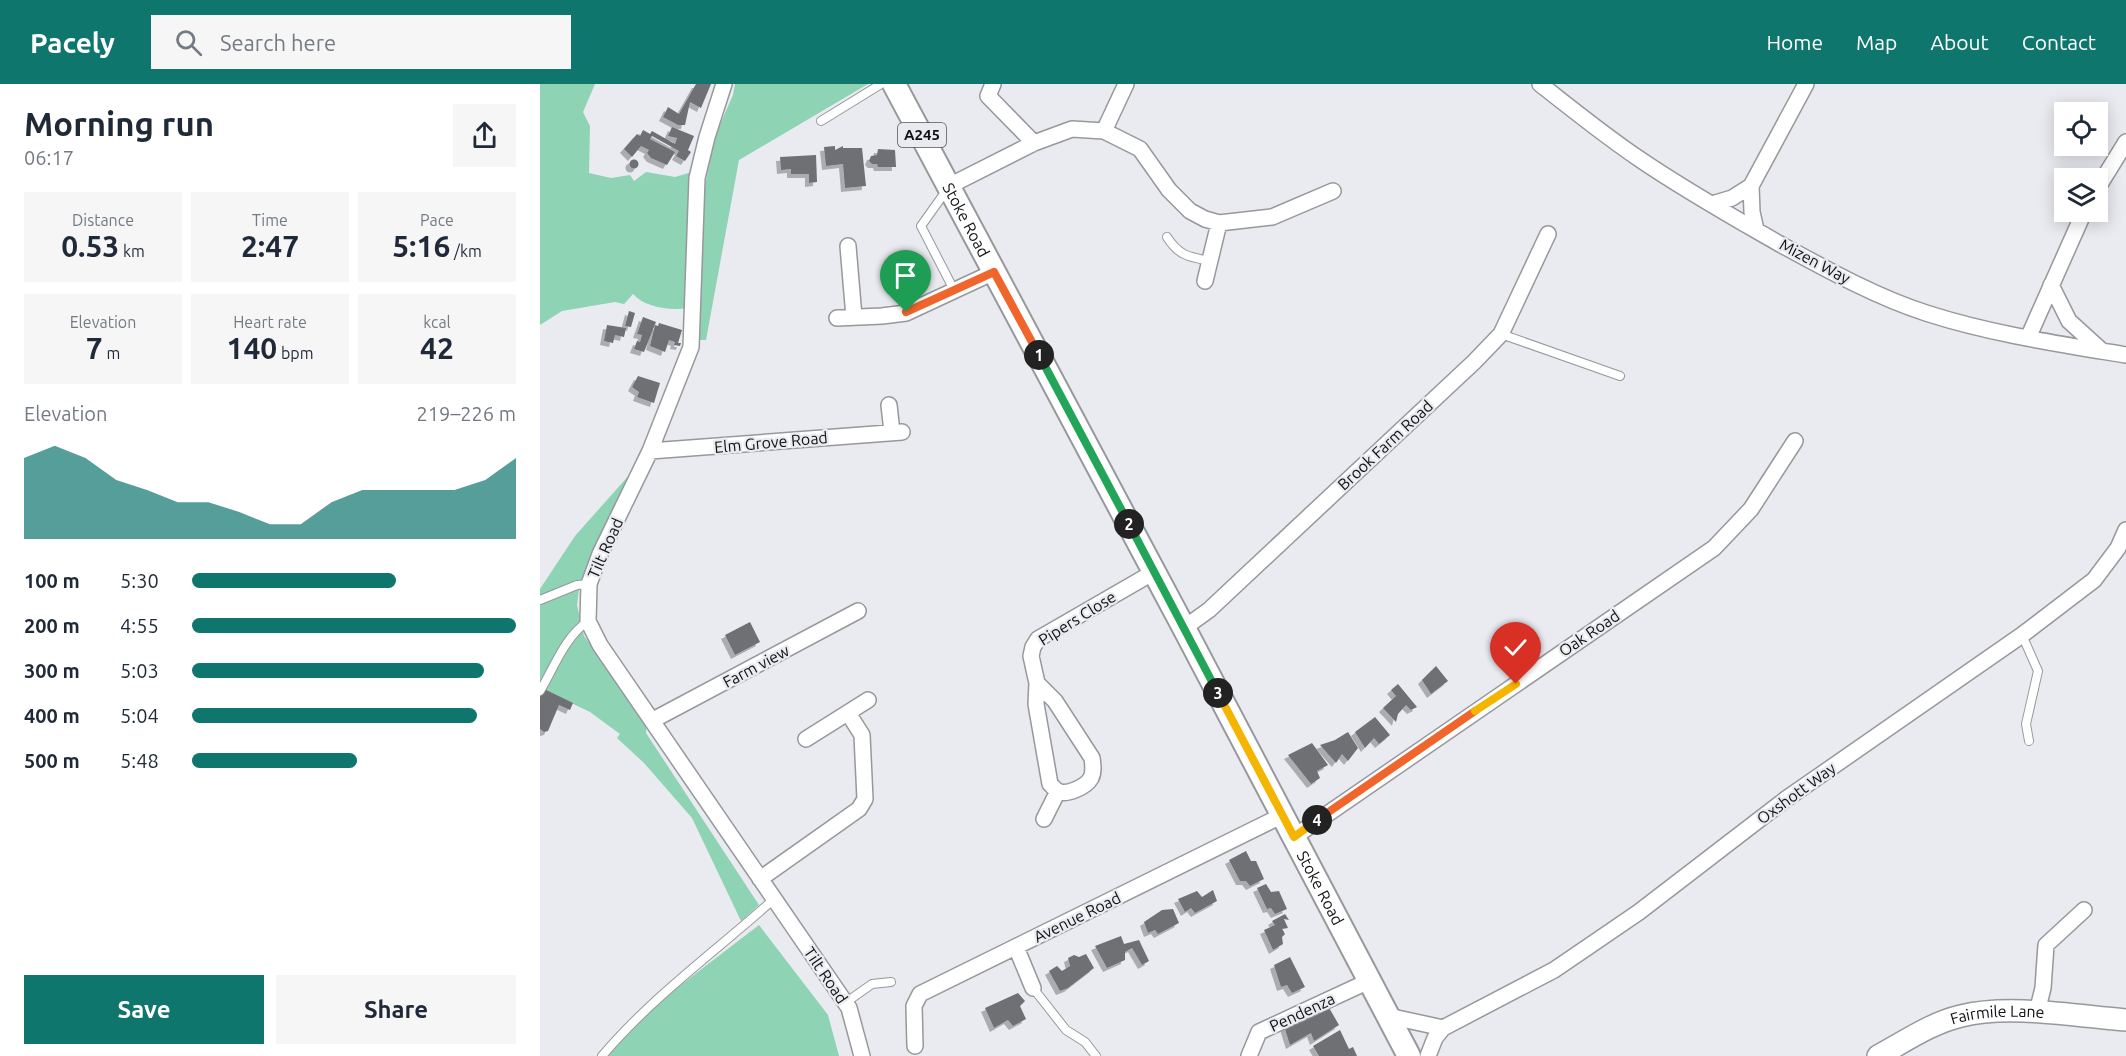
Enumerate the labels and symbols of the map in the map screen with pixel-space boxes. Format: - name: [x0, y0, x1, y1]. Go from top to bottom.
- road number: A245: [898, 123, 946, 147]
- street label: Stoke Road: [939, 180, 994, 260]
- street label: Mizen Way: [1777, 235, 1853, 287]
- pin: [880, 250, 931, 312]
- pin: 1: [1024, 340, 1054, 370]
- street label: Brook Farm Road: [1334, 396, 1436, 494]
- street label: Elm Grove Road: [714, 428, 828, 456]
- pin: 2: [1114, 509, 1144, 539]
- street label: Tilt Road: [584, 515, 626, 581]
- street label: Pipers Close: [1035, 587, 1119, 649]
- street label: Oak Road: [1555, 606, 1623, 660]
- pin: [1490, 622, 1541, 684]
- street label: Farm view: [720, 641, 793, 691]
- pin: 3: [1203, 678, 1233, 708]
- street label: Oxshott Way: [1753, 758, 1839, 827]
- pin: 4: [1302, 805, 1332, 835]
- street label: Stoke Road: [1294, 848, 1347, 928]
- street label: Avenue Road: [1031, 888, 1123, 946]
- street label: Tilt Road: [801, 943, 851, 1007]
- street label: Pendenza: [1266, 989, 1338, 1035]
- street label: Fairmile Lane: [1948, 1002, 2045, 1028]

